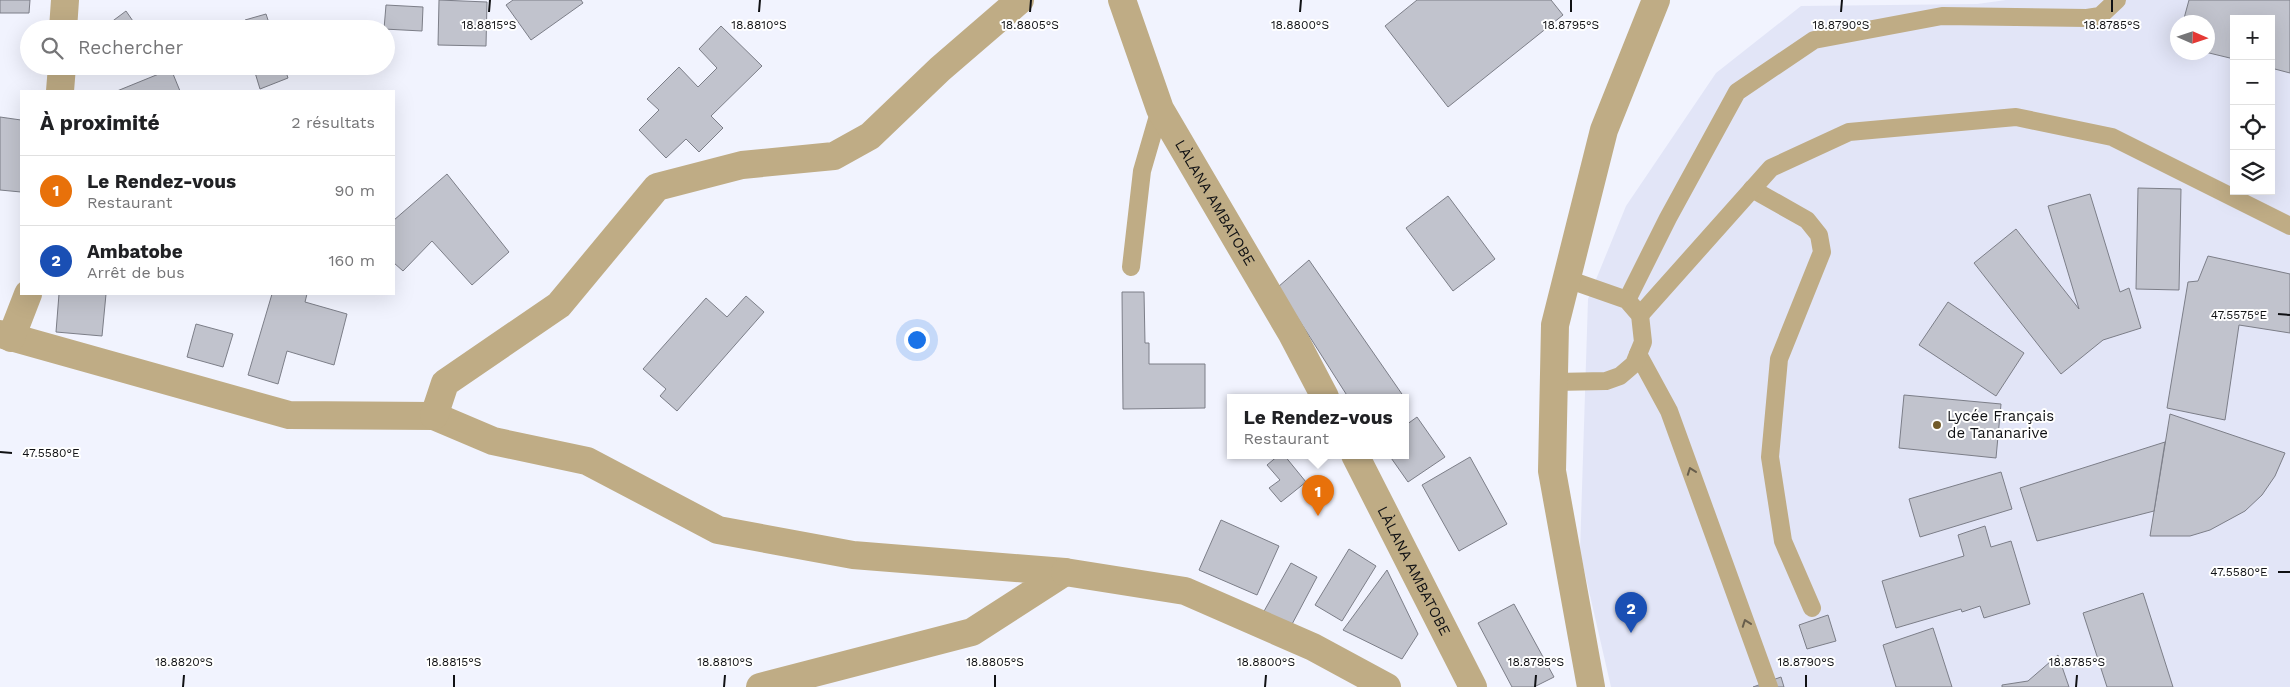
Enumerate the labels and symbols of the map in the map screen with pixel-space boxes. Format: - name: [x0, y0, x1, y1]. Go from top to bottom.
- north arrow: [2170, 15, 2215, 60]
- text: 18.8815°S: [462, 18, 516, 32]
- text: 18.8810°S: [731, 18, 787, 32]
- text: 18.8805°S: [1001, 18, 1059, 32]
- text: 18.8800°S: [1271, 18, 1329, 32]
- text: 18.8795°S: [1543, 18, 1599, 32]
- text: 18.8790°S: [1813, 18, 1870, 32]
- text: 18.8785°S: [2084, 18, 2140, 32]
- street label: LÀLANA AMBATOBE: [1171, 136, 1259, 269]
- text: 47.5575°E: [2211, 308, 2268, 322]
- your location: [904, 327, 930, 353]
- place label: Lycée Français de Tananarive: [1947, 407, 2054, 442]
- marker: Lycée Français de Tananarive: [1931, 419, 1943, 431]
- text: 47.5580°E: [22, 446, 80, 460]
- one-way arrow: [1687, 467, 1697, 476]
- pin: 1: [1302, 475, 1334, 516]
- street label: LÀLANA AMBATOBE: [1374, 503, 1454, 639]
- text: 47.5580°E: [2210, 565, 2268, 579]
- pin: 2: [1615, 592, 1647, 633]
- one-way arrow: [1742, 620, 1752, 628]
- text: 18.8820°S: [155, 655, 213, 669]
- text: 18.8815°S: [427, 655, 481, 669]
- text: 18.8810°S: [697, 655, 753, 669]
- text: 18.8805°S: [966, 655, 1024, 669]
- text: 18.8800°S: [1237, 655, 1295, 669]
- text: 18.8795°S: [1508, 655, 1564, 669]
- text: 18.8790°S: [1778, 655, 1835, 669]
- text: 18.8785°S: [2049, 655, 2105, 669]

